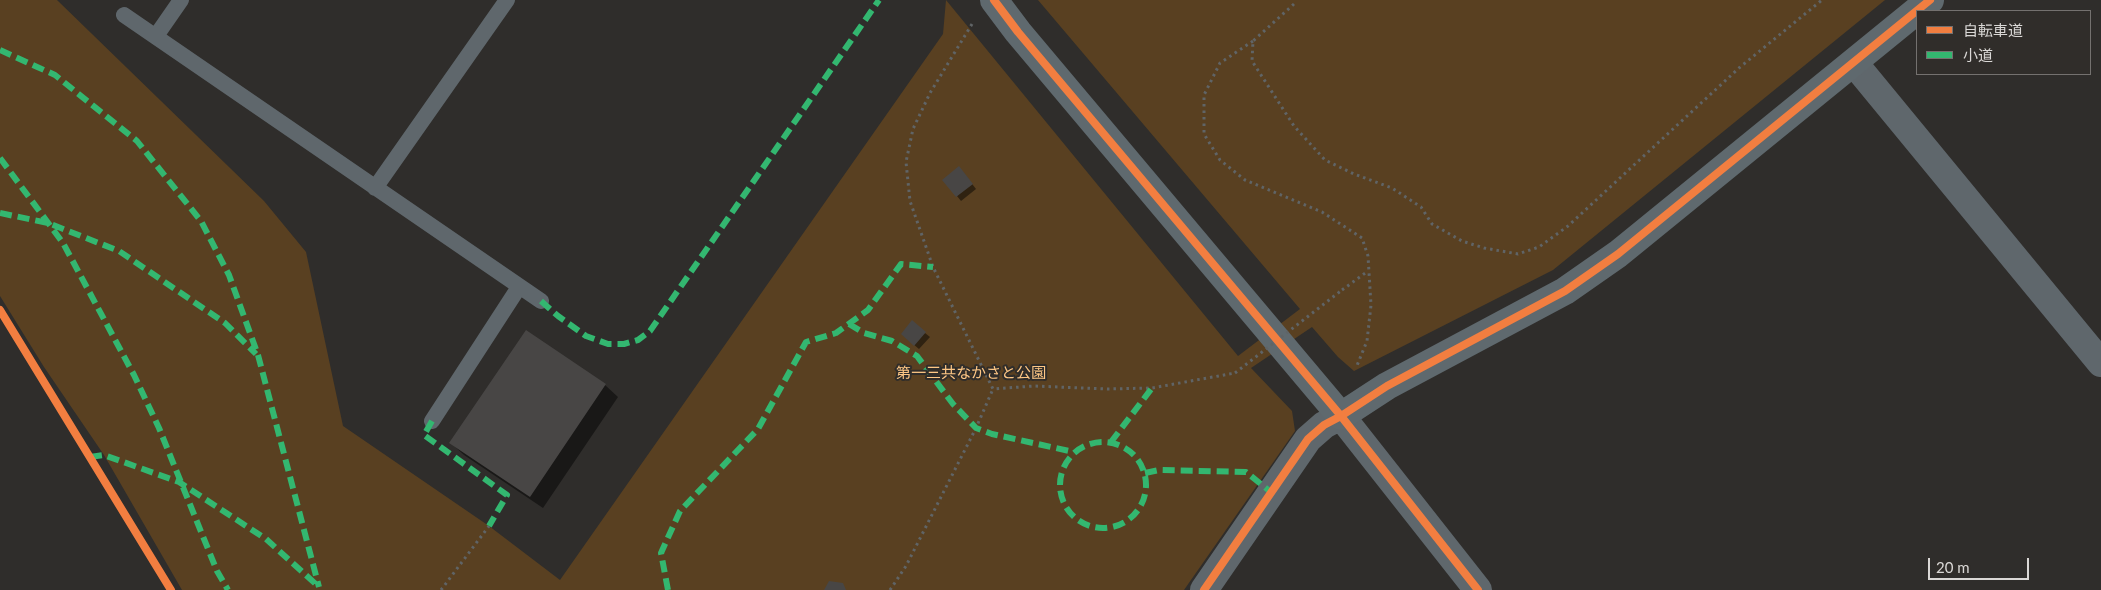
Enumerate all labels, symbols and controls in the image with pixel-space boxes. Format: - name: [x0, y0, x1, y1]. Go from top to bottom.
- legend: [1916, 10, 2091, 75]
- text: 自転車道: [1963, 21, 2023, 39]
- text: 小道: [1963, 46, 1993, 64]
- park label: 第一三共なかさと公園: [896, 364, 1046, 382]
- scale bar: [1931, 548, 2032, 580]
- text: 20 m: [1936, 558, 1970, 576]

